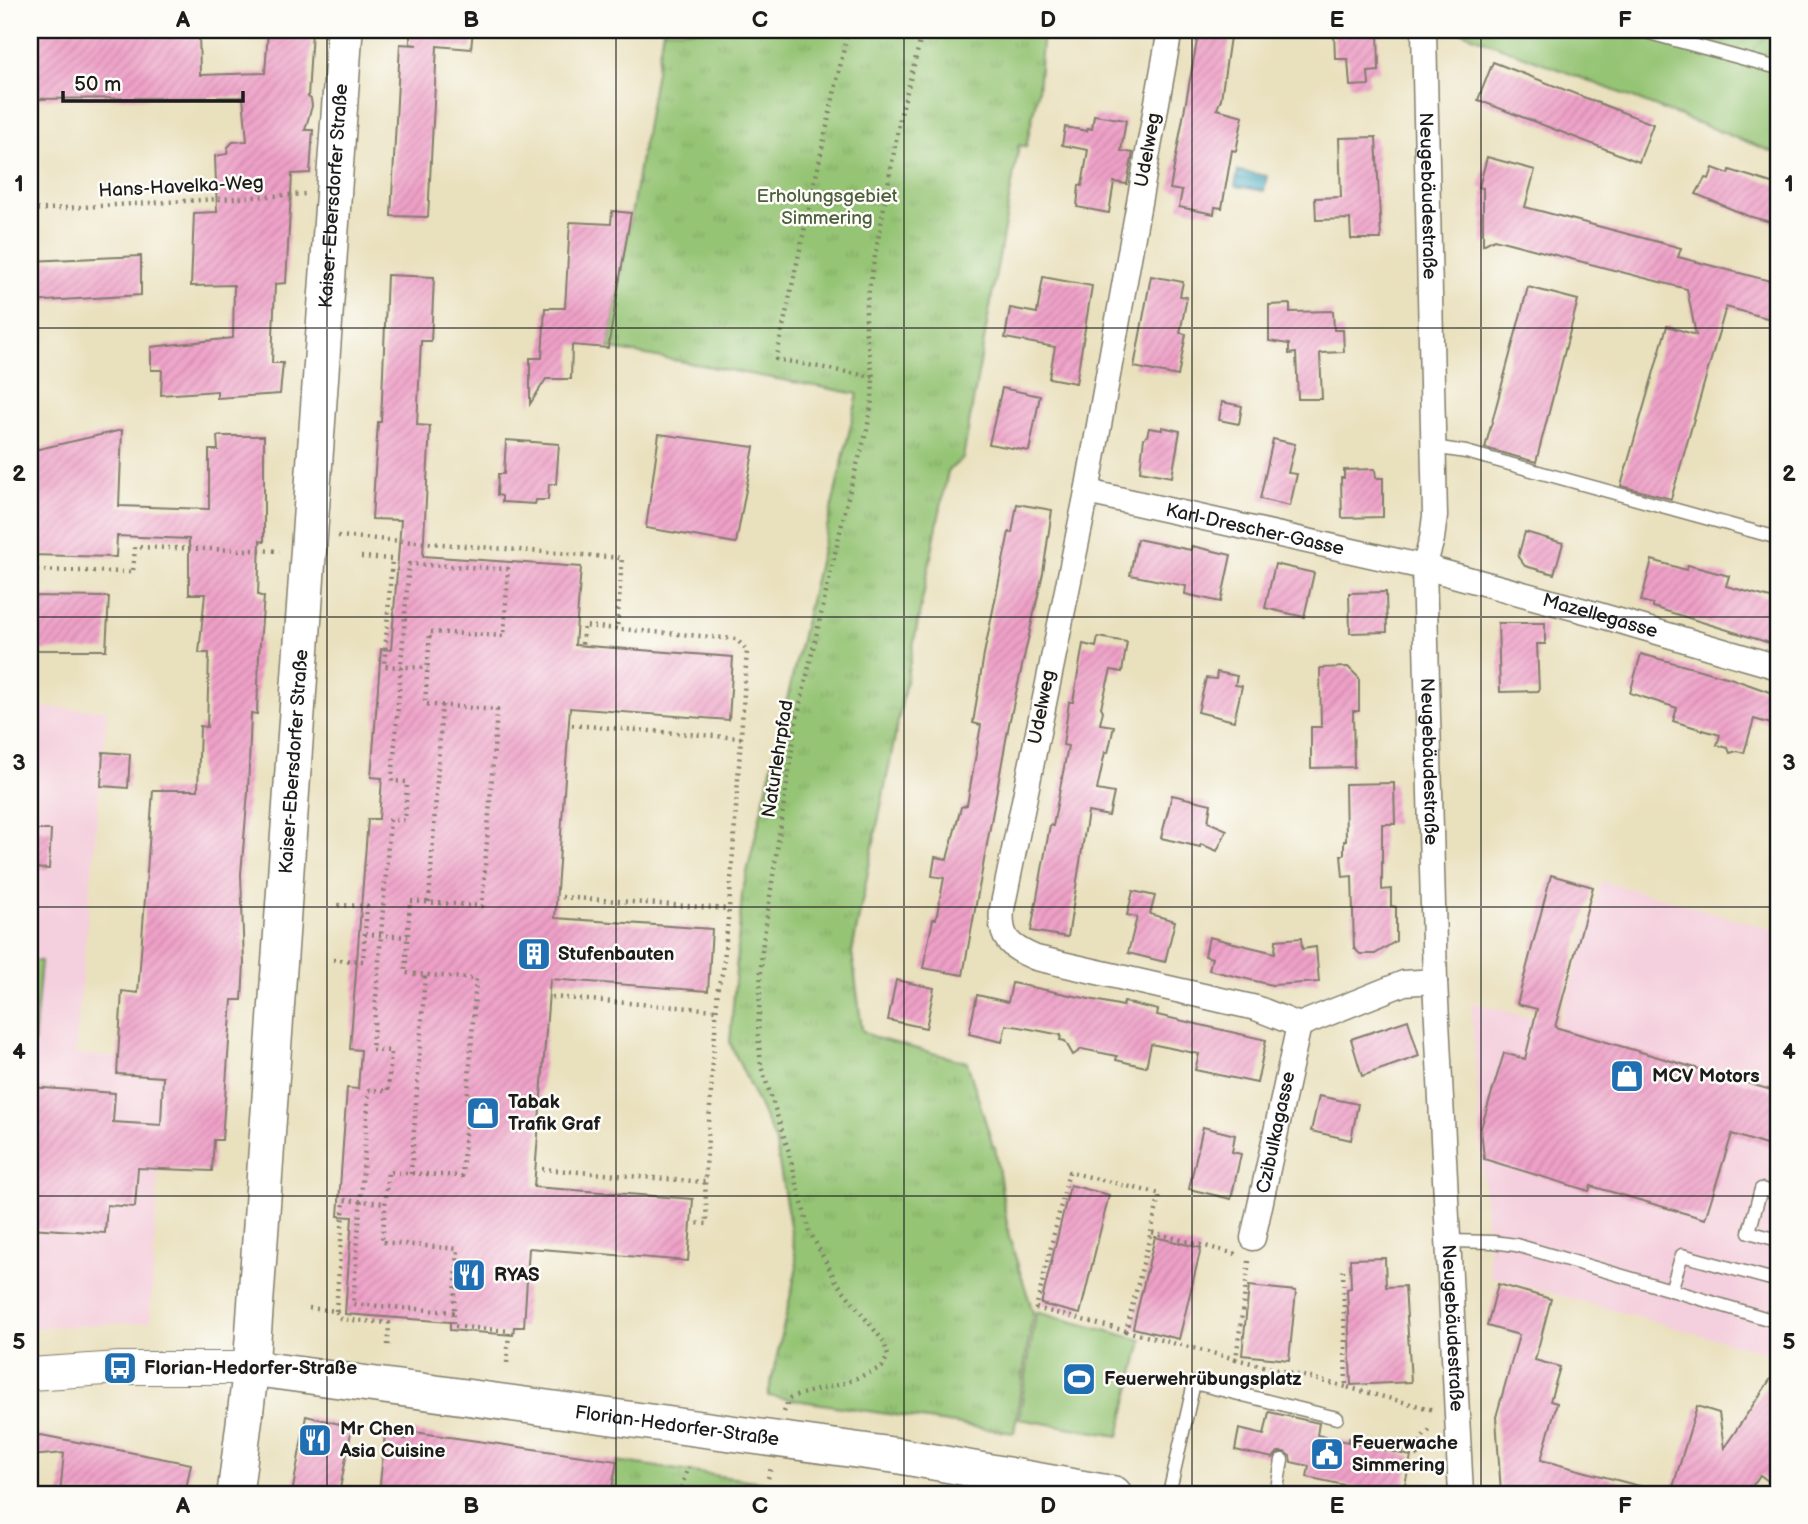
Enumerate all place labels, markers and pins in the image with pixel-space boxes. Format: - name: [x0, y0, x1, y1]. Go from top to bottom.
- building icon: Stufenbauten: [515, 935, 553, 973]
- place label: Stufenbauten: [558, 943, 674, 966]
- shop icon: MCV Motors: [1608, 1057, 1646, 1095]
- place label: MCV Motors: [1652, 1065, 1760, 1088]
- place label: Tabak Trafik Graf: [508, 1091, 602, 1136]
- shop icon: Tabak Trafik Graf: [464, 1094, 502, 1132]
- restaurant icon: RYAS: [450, 1256, 488, 1294]
- place label: RYAS: [494, 1264, 540, 1287]
- bus stop icon: Florian-Hedorfer-Straße: [101, 1349, 139, 1387]
- place label: Florian-Hedorfer-Straße: [144, 1357, 357, 1380]
- sports icon: Feuerwehrübungsplatz: [1060, 1360, 1098, 1398]
- place label: Feuerwehrübungsplatz: [1104, 1368, 1302, 1391]
- place label: Mr Chen Asia Cuisine: [339, 1418, 445, 1463]
- restaurant icon: Mr Chen Asia Cuisine: [296, 1421, 334, 1459]
- place label: Feuerwache Simmering: [1352, 1432, 1458, 1477]
- public building icon: Feuerwache Simmering: [1308, 1435, 1346, 1473]

